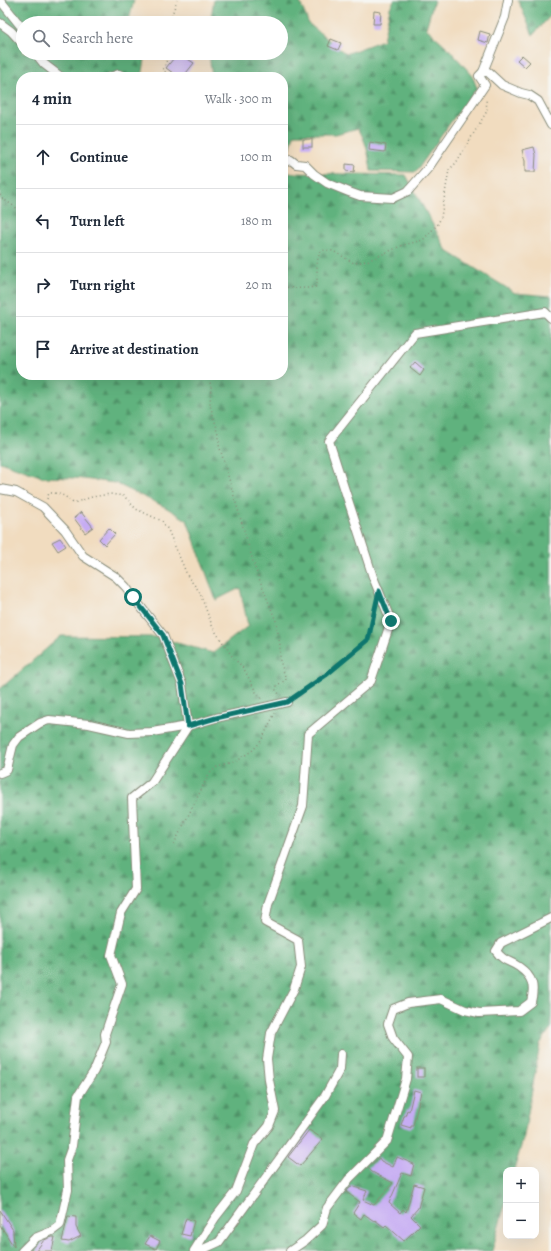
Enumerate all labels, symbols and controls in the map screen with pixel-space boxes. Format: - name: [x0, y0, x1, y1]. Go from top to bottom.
- search box: [16, 16, 288, 60]
- icon: search: [30, 27, 52, 49]
- text: Search here: [62, 28, 133, 48]
- text: 4 min: [32, 87, 72, 110]
- text: Walk · 300 m: [205, 90, 272, 107]
- icon: ahead: [32, 146, 54, 168]
- text: Continue: [70, 147, 128, 167]
- text: 100 m: [240, 148, 272, 165]
- icon: left: [32, 210, 54, 232]
- text: Turn left: [70, 211, 125, 231]
- text: 180 m: [241, 212, 272, 229]
- icon: right: [32, 274, 54, 296]
- text: Turn right: [70, 275, 135, 295]
- text: 20 m: [246, 276, 272, 293]
- icon: arrive: [32, 338, 54, 360]
- text: Arrive at destination: [70, 339, 199, 359]
- route start: [124, 588, 142, 606]
- route end: [382, 612, 400, 630]
- map controls: [503, 1167, 539, 1239]
- button: +: [503, 1167, 539, 1203]
- button: −: [503, 1203, 539, 1239]

